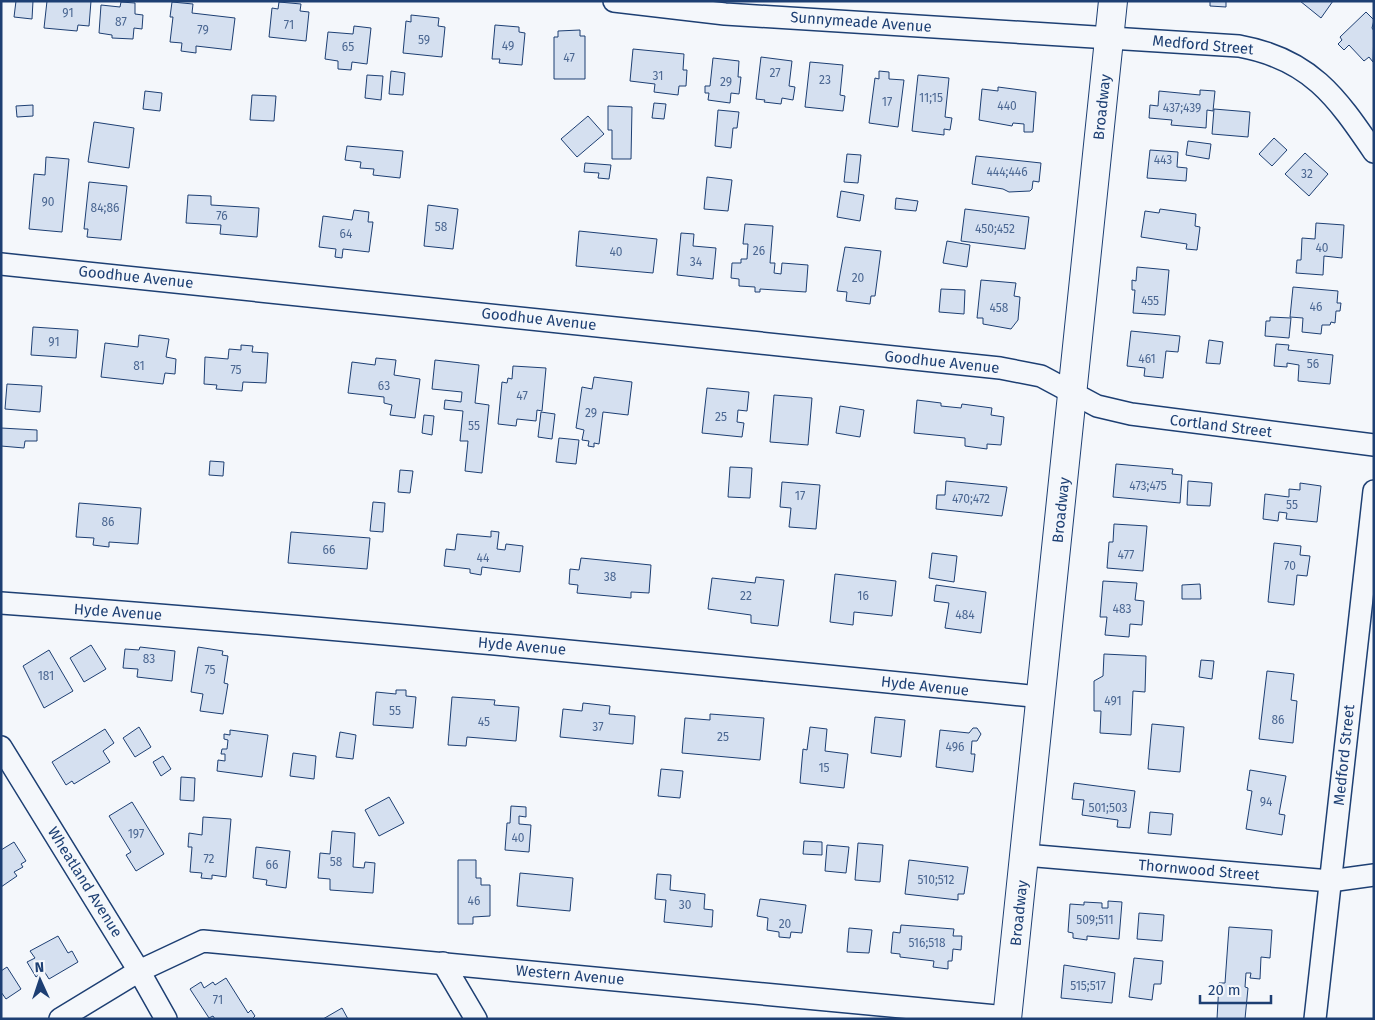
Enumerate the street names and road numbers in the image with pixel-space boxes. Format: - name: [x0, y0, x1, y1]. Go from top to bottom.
- street label: Sunnymeade Avenue: [790, 8, 932, 36]
- street label: Medford Street: [1152, 32, 1255, 58]
- street label: Broadway: [1090, 73, 1114, 141]
- street label: Goodhue Avenue: [78, 262, 194, 292]
- street label: Goodhue Avenue: [481, 304, 597, 334]
- street label: Goodhue Avenue: [884, 347, 1000, 377]
- street label: Cortland Street: [1169, 411, 1274, 441]
- street label: Broadway: [1049, 476, 1073, 544]
- street label: Hyde Avenue: [73, 600, 163, 624]
- street label: Hyde Avenue: [477, 633, 567, 659]
- street label: Hyde Avenue: [880, 672, 970, 700]
- street label: Medford Street: [1330, 703, 1358, 806]
- street label: Wheatland Avenue: [44, 824, 126, 940]
- street label: Thornwood Street: [1138, 856, 1261, 884]
- street label: Broadway: [1007, 879, 1031, 947]
- street label: Western Avenue: [515, 961, 625, 989]

